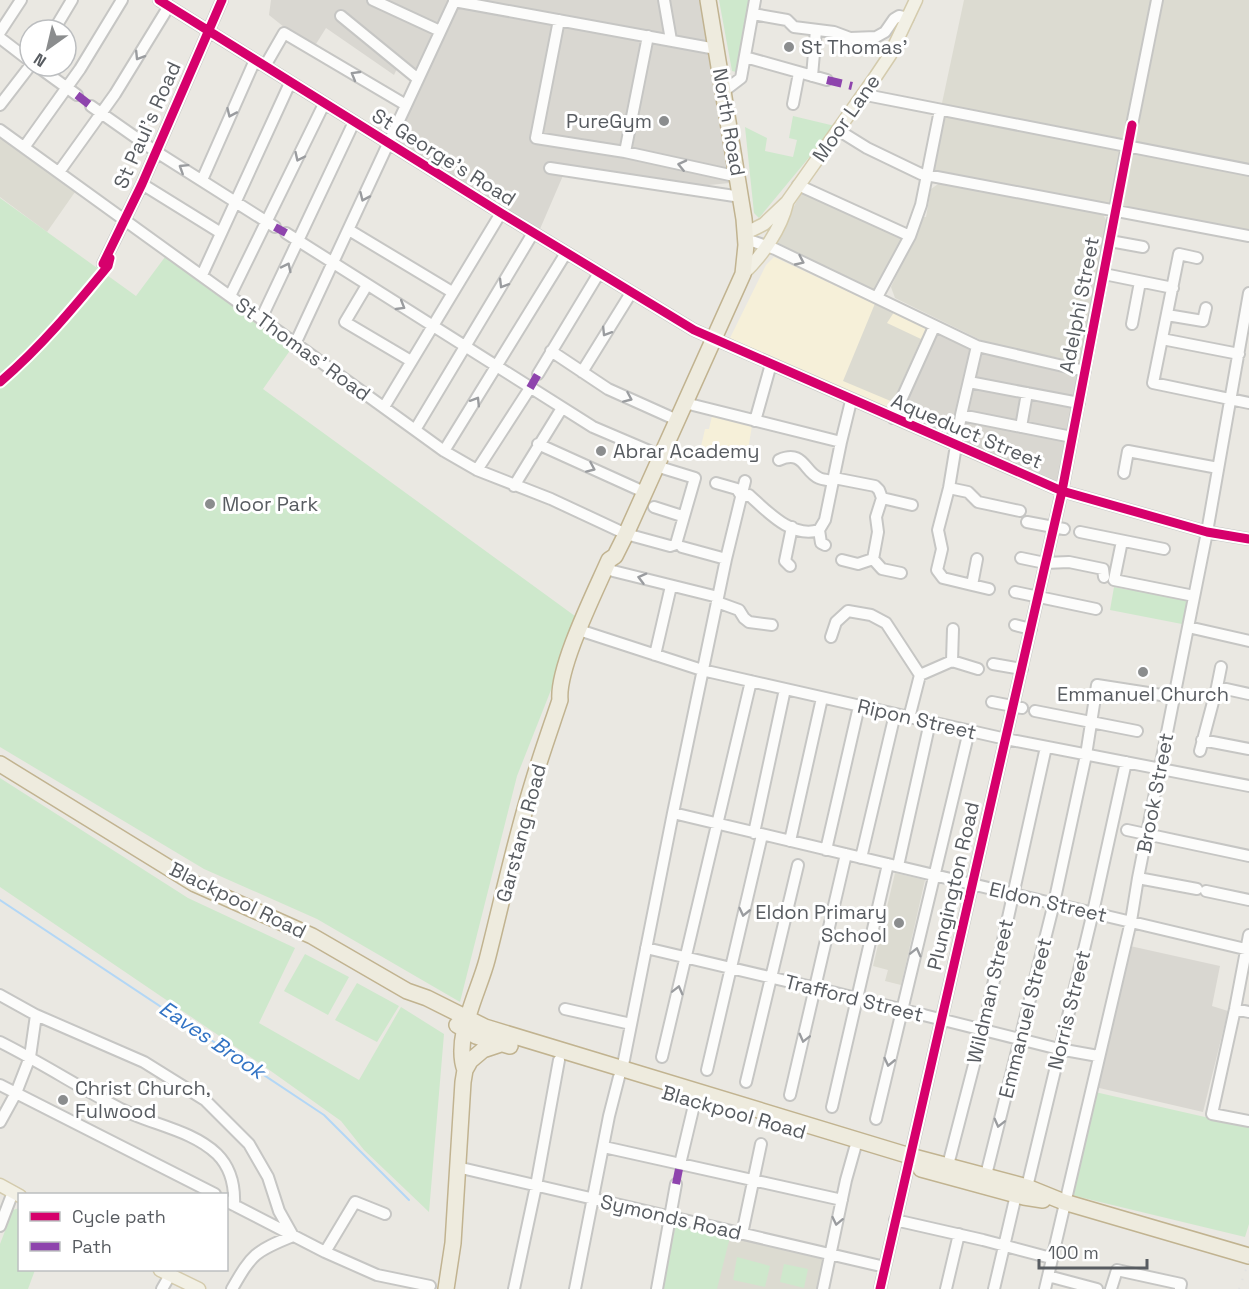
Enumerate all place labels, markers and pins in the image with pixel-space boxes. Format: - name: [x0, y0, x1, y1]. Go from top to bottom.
- place label: St Thomas': [801, 34, 908, 60]
- marker: St Thomas': [782, 40, 796, 54]
- place label: PureGym: [566, 108, 652, 134]
- marker: PureGym: [657, 114, 671, 128]
- place label: Abrar Academy: [613, 438, 759, 464]
- marker: Abrar Academy: [594, 444, 608, 458]
- place label: Moor Park: [222, 491, 319, 517]
- marker: Moor Park: [203, 497, 217, 511]
- marker: Emmanuel Church: [1136, 665, 1150, 679]
- place label: Emmanuel Church: [1057, 681, 1229, 707]
- place label: Eldon Primary School: [755, 899, 887, 948]
- marker: Eldon Primary School: [892, 916, 906, 930]
- place label: Christ Church, Fulwood: [75, 1075, 211, 1124]
- marker: Christ Church, Fulwood: [56, 1093, 70, 1107]

